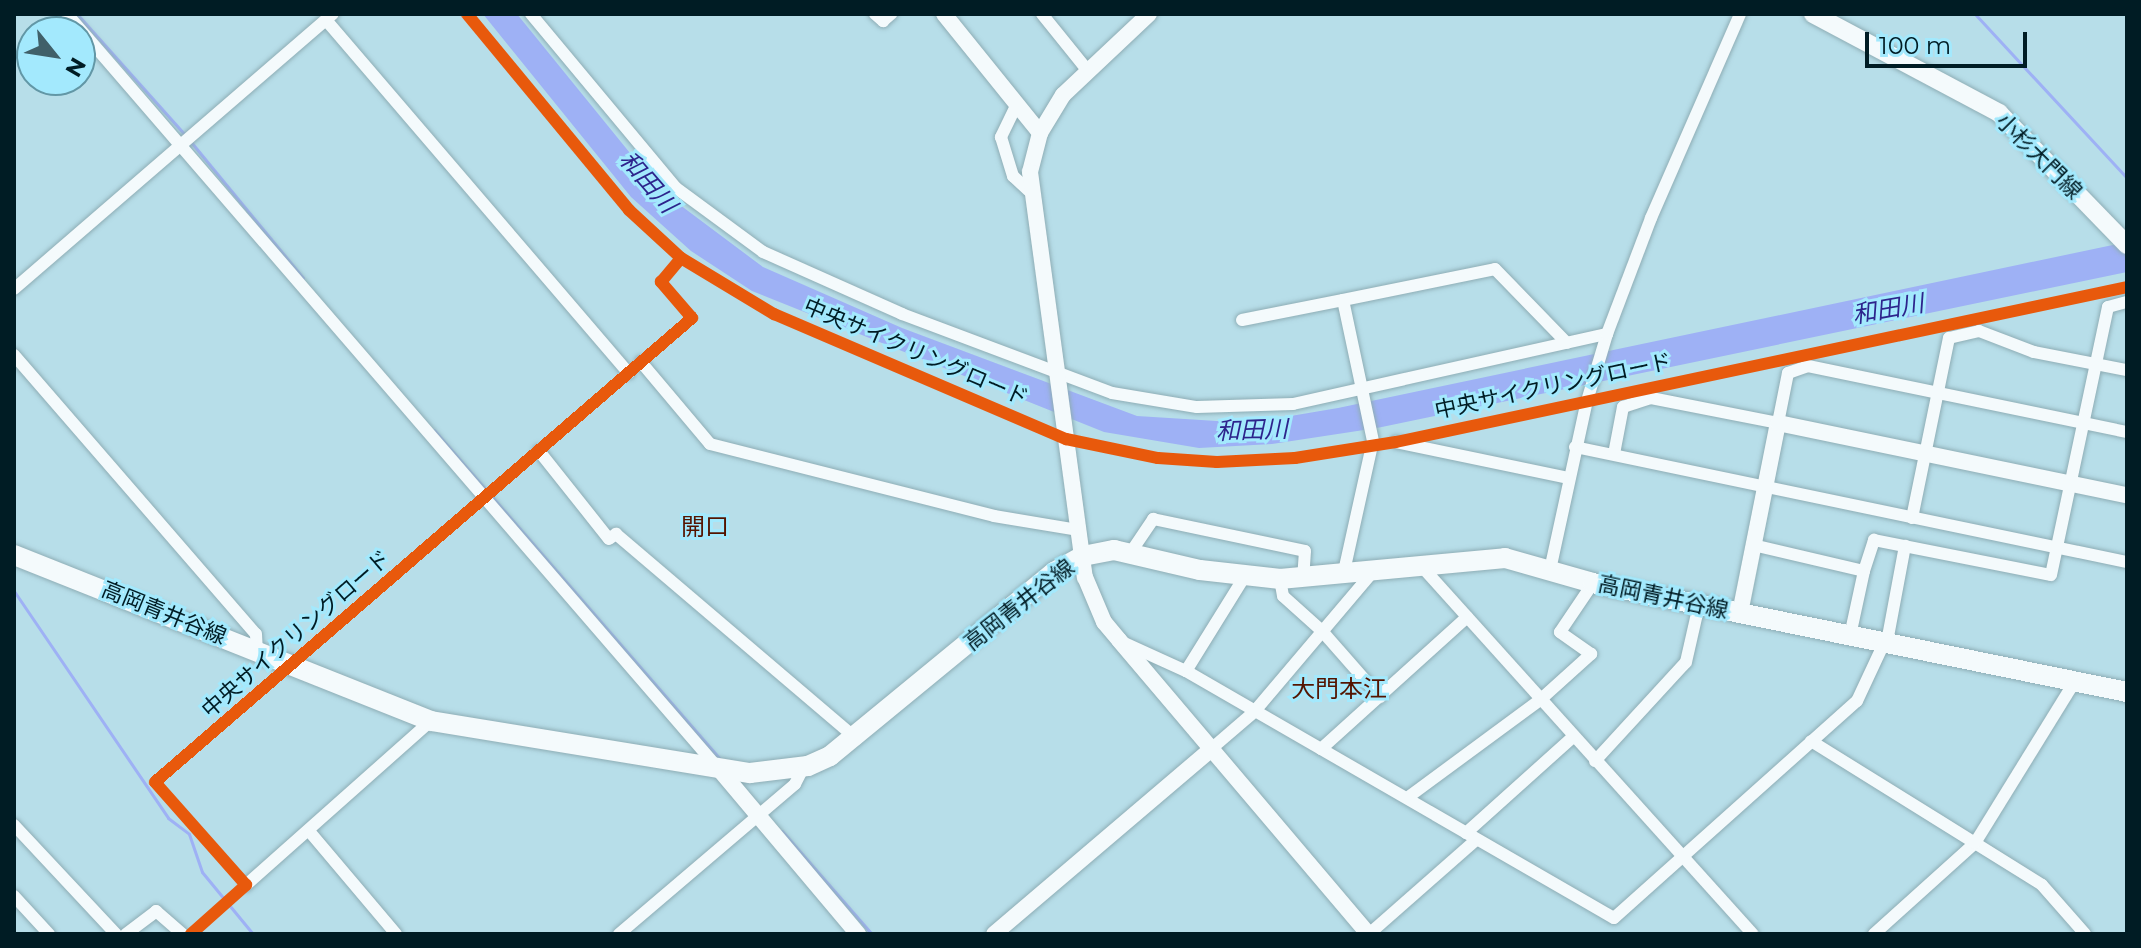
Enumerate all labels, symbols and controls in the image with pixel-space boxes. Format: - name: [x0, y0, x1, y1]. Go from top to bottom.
- north arrow: [16, 16, 96, 96]
- scale bar: [1869, 16, 2031, 66]
- text: 100 m: [1879, 31, 1951, 60]
- text: N: [59, 53, 92, 82]
- street label: 小杉大門線: [1991, 108, 2087, 204]
- water label: 和田川: [614, 145, 682, 219]
- water label: 和田川: [1850, 289, 1926, 329]
- street label: 中央サイクリングロード: [799, 293, 1033, 411]
- street label: 中央サイクリングロード: [1432, 348, 1674, 424]
- water label: 和田川: [1216, 414, 1288, 446]
- district label: 開口: [681, 513, 729, 541]
- street label: 中央サイクリングロード: [196, 545, 396, 723]
- street label: 高岡青井谷線: [959, 554, 1079, 656]
- street label: 高岡青井谷線: [1596, 570, 1730, 624]
- street label: 高岡青井谷線: [98, 576, 230, 650]
- district label: 大門本江: [1291, 675, 1387, 703]

